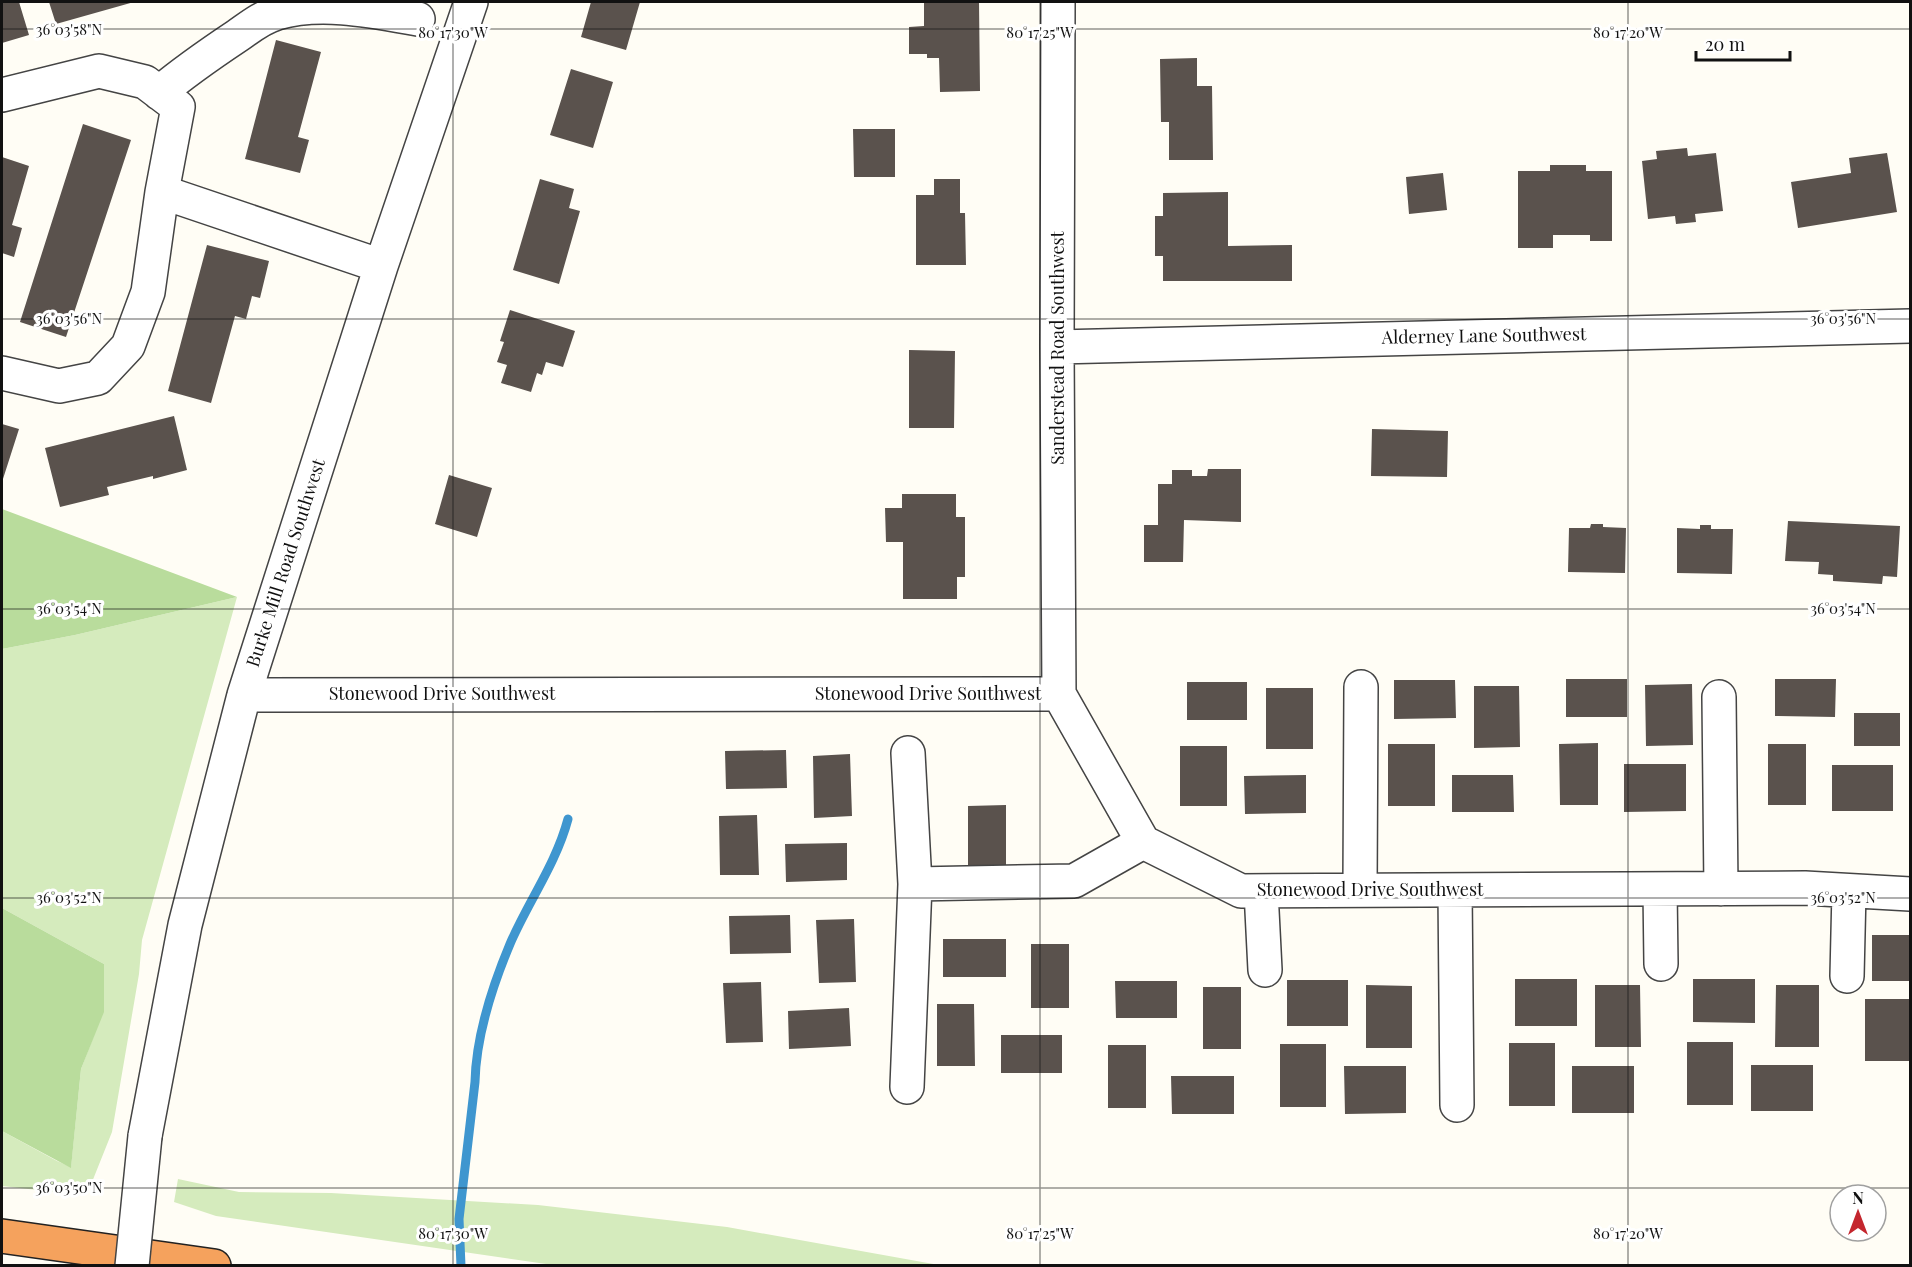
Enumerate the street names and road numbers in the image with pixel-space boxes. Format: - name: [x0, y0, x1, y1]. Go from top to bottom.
- street label: Sanderstead Road Southwest: [1045, 230, 1069, 465]
- street label: Alderney Lane Southwest: [1380, 321, 1587, 349]
- street label: Burke Mill Road Southwest: [240, 455, 330, 670]
- street label: Stonewood Drive Southwest: [329, 681, 556, 705]
- street label: Stonewood Drive Southwest: [815, 681, 1042, 705]
- street label: Stonewood Drive Southwest: [1257, 877, 1484, 901]

